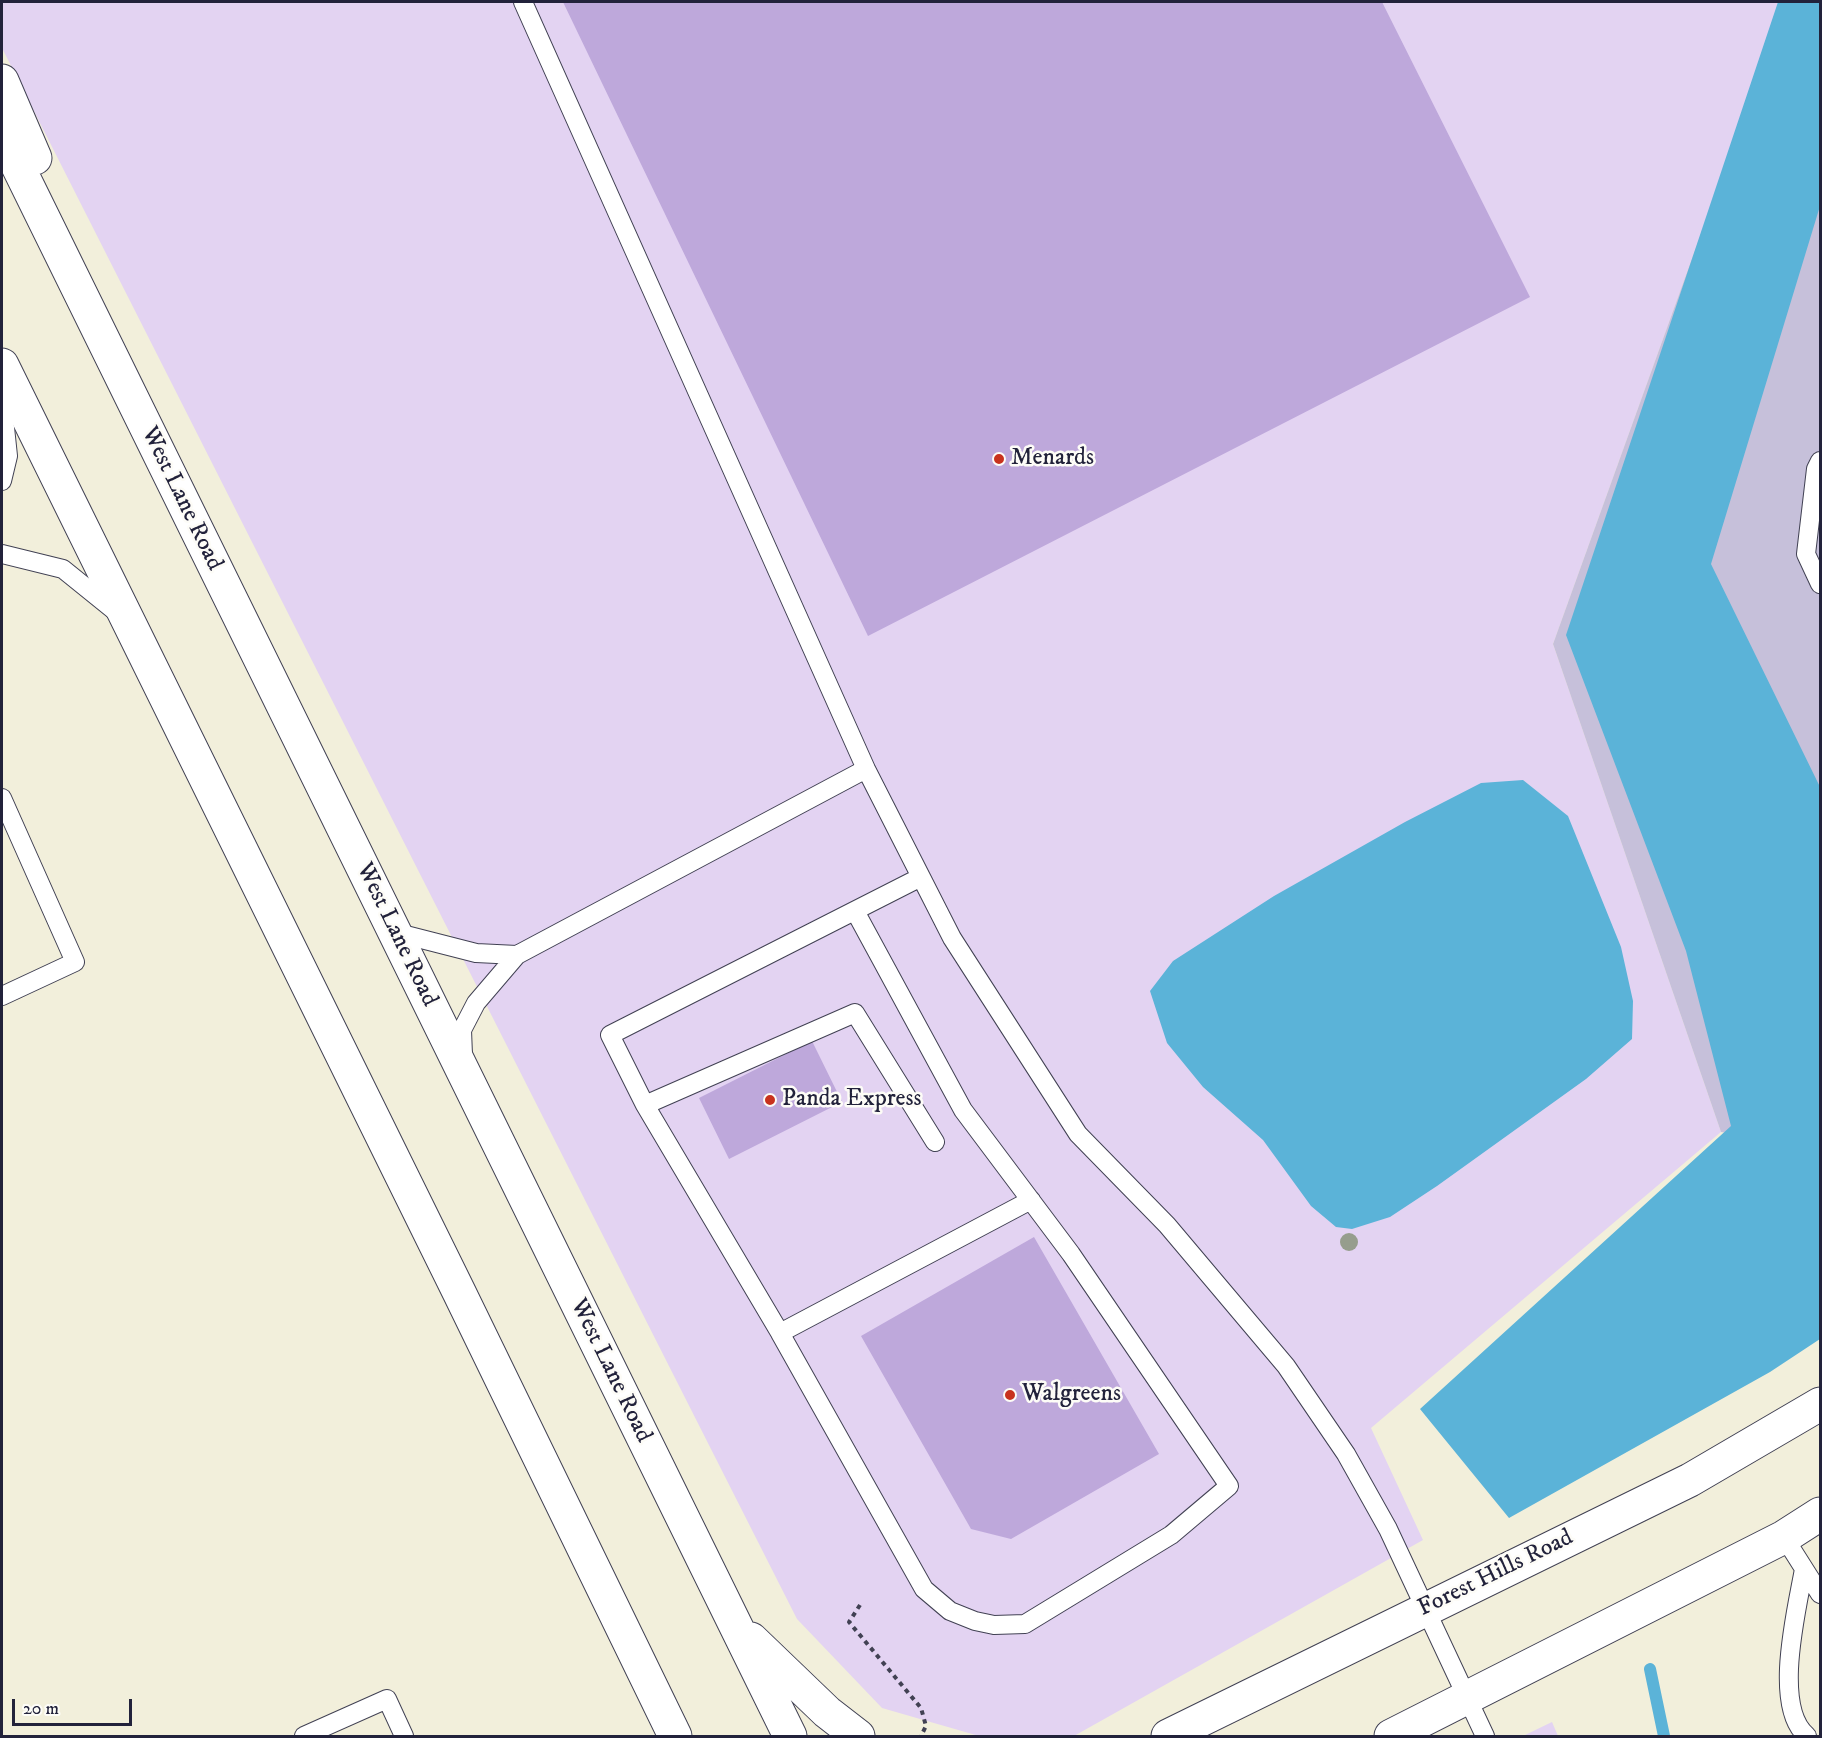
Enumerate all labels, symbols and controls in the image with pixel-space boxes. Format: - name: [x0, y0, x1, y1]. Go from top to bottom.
- street label: West Lane Road: [134, 422, 228, 576]
- place label: Menards: [1011, 445, 1094, 473]
- marker: Menards: [992, 452, 1006, 466]
- street label: West Lane Road: [349, 858, 443, 1012]
- place label: Panda Express: [782, 1086, 922, 1114]
- marker: Panda Express: [763, 1093, 777, 1107]
- street label: West Lane Road: [563, 1294, 657, 1448]
- place label: Walgreens: [1022, 1381, 1121, 1409]
- marker: Walgreens: [1003, 1388, 1017, 1402]
- street label: Forest Hills Road: [1414, 1524, 1578, 1624]
- scale bar: [15, 1687, 135, 1725]
- text: 20 m: [23, 1698, 59, 1720]

